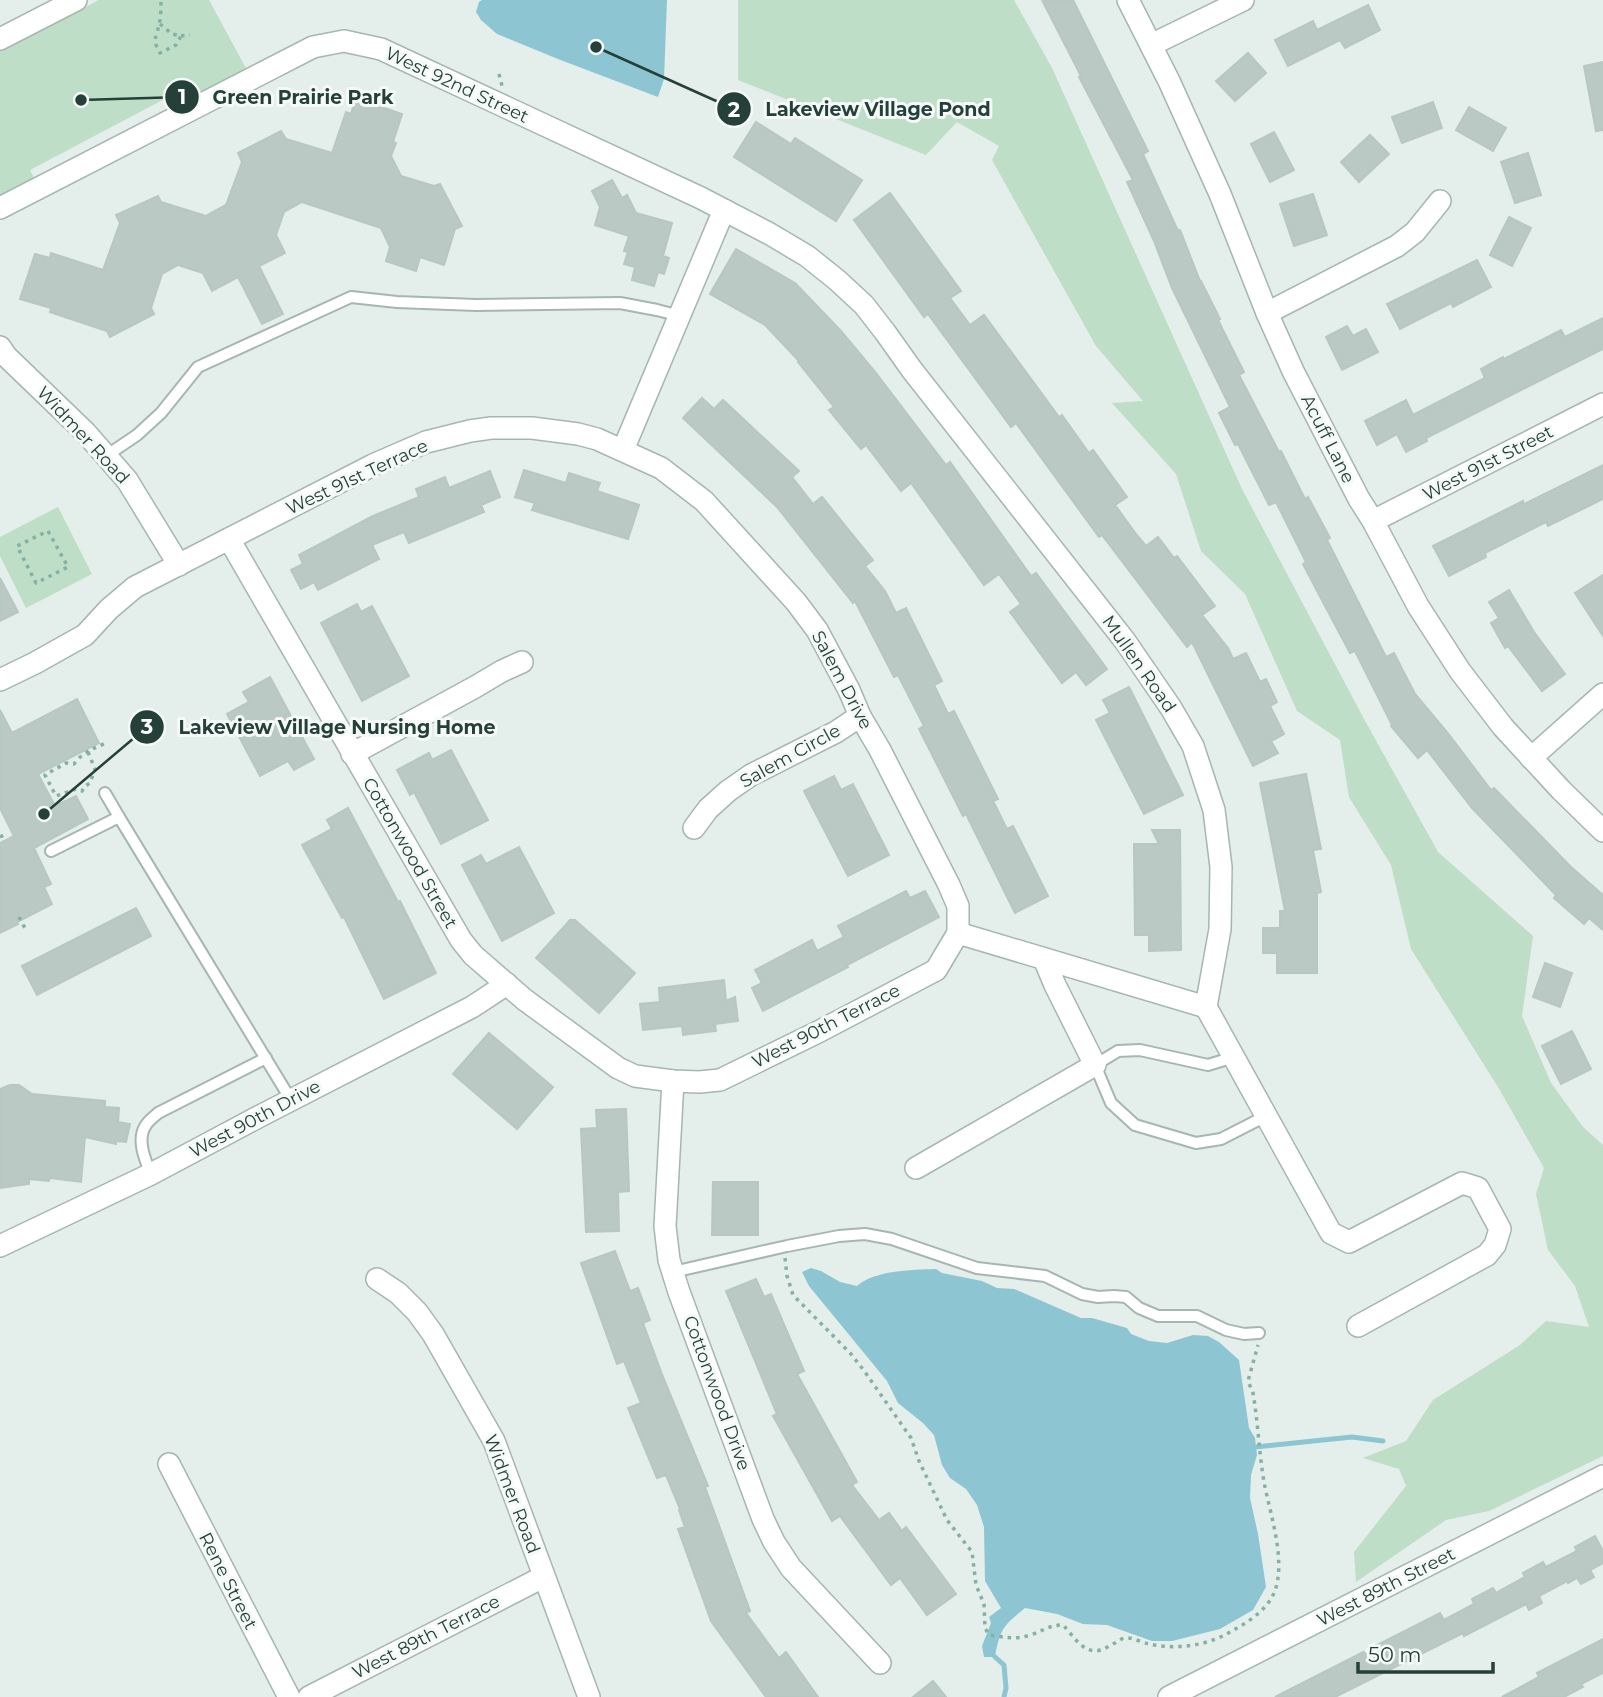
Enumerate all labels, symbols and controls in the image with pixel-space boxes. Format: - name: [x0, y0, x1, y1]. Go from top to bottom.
- street label: West 92nd Street: [382, 42, 532, 128]
- callout: Green Prairie Park: [164, 77, 408, 117]
- text: 1: [178, 84, 186, 109]
- text: Green Prairie Park: [213, 86, 394, 109]
- callout: Lakeview Village Pond: [716, 89, 1005, 129]
- text: 2: [728, 97, 740, 122]
- text: Lakeview Village Pond: [765, 98, 991, 121]
- street label: Widmer Road: [32, 382, 134, 488]
- street label: Acuff Lane: [1296, 391, 1360, 487]
- street label: West 91st Street: [1419, 421, 1557, 505]
- street label: West 91st Terrace: [282, 434, 432, 520]
- street label: Mullen Road: [1097, 611, 1181, 717]
- street label: Salem Drive: [807, 627, 877, 733]
- callout: Lakeview Village Nursing Home: [129, 707, 509, 747]
- text: 3: [140, 714, 153, 739]
- text: Lakeview Village Nursing Home: [179, 716, 495, 739]
- street label: Salem Circle: [736, 719, 844, 793]
- street label: Cottonwood Street: [358, 774, 462, 932]
- street label: West 90th Terrace: [748, 979, 904, 1073]
- street label: West 90th Drive: [186, 1075, 324, 1163]
- street label: Cottonwood Drive: [679, 1313, 755, 1474]
- street label: Widmer Road: [479, 1431, 545, 1557]
- street label: Rene Street: [194, 1529, 262, 1633]
- street label: West 89th Street: [1313, 1543, 1459, 1631]
- street label: West 89th Terrace: [348, 1590, 504, 1684]
- scale bar: [1358, 1630, 1493, 1674]
- text: 50 m: [1368, 1642, 1422, 1667]

